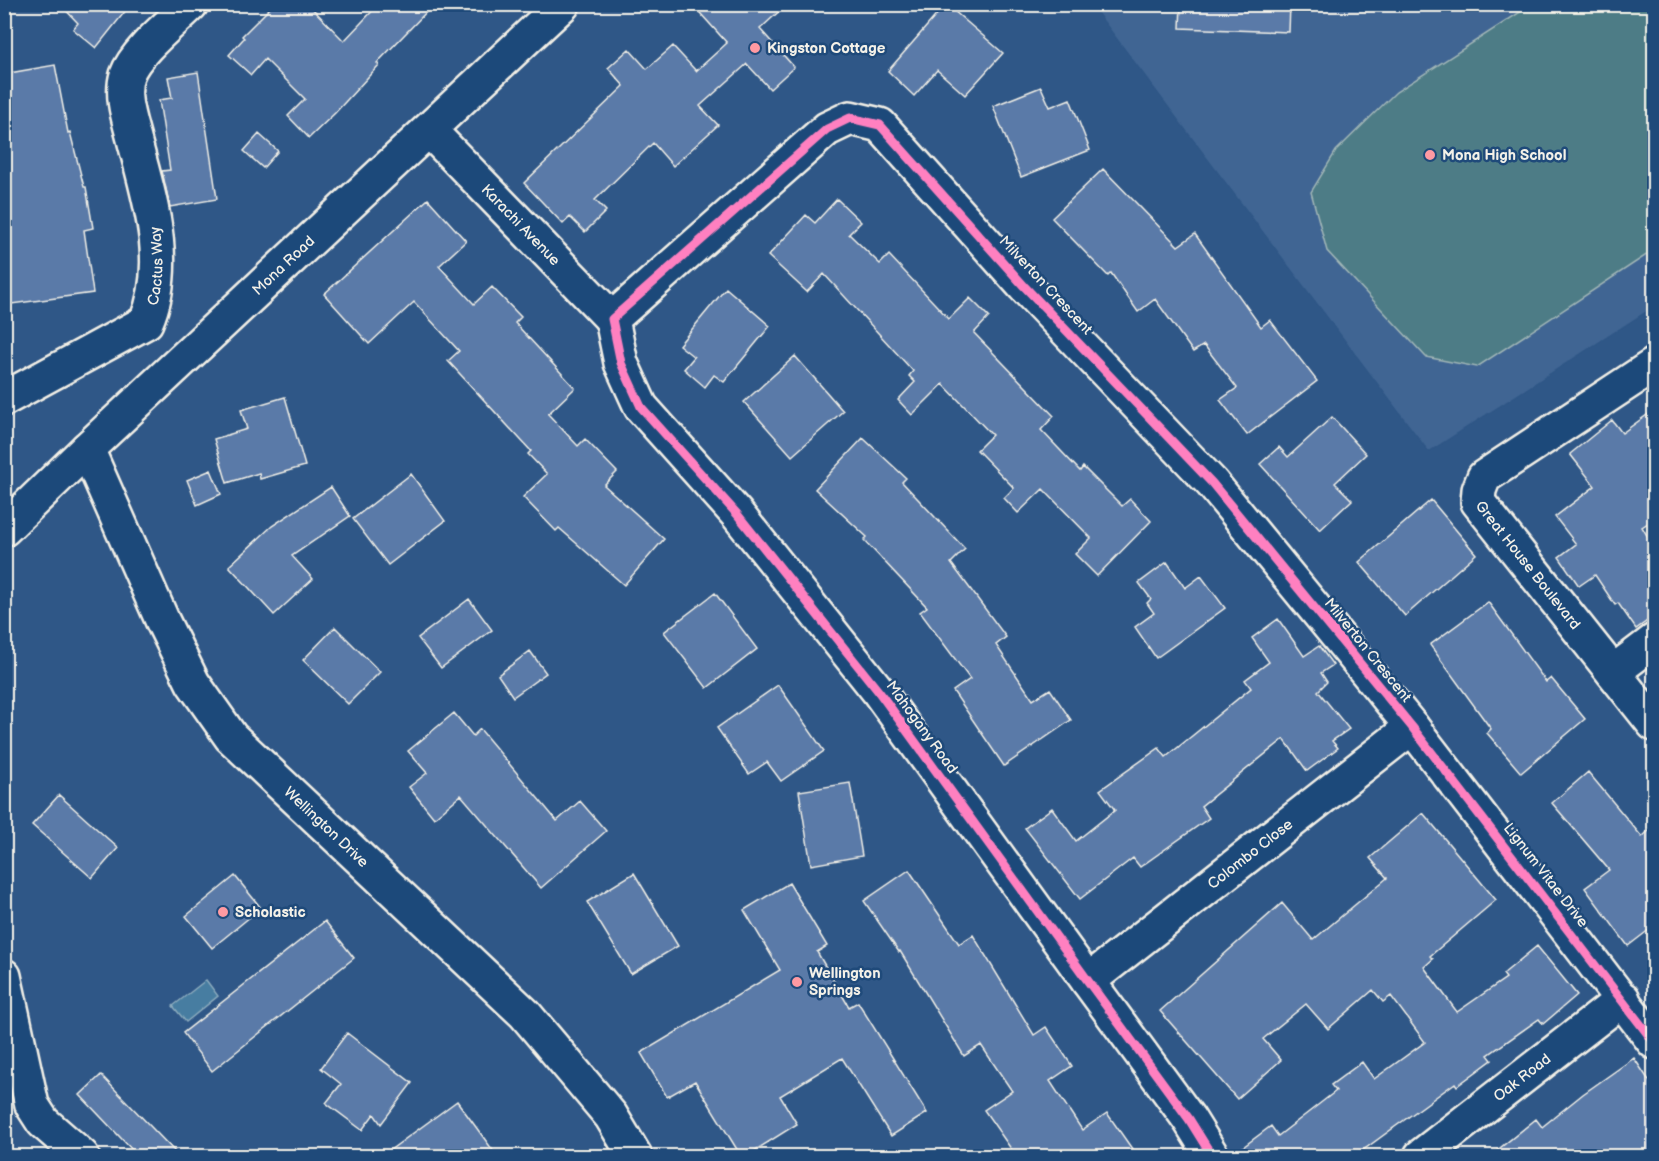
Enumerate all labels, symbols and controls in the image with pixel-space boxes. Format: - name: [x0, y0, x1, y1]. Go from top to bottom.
- place label: Kingston Cottage: [767, 39, 886, 58]
- marker: Kingston Cottage: [748, 41, 762, 55]
- place label: Mona High School: [1442, 146, 1566, 165]
- marker: Mona High School: [1423, 148, 1437, 162]
- street label: Karachi Avenue: [477, 181, 564, 270]
- street label: Cactus Way: [143, 225, 168, 307]
- street label: Mona Road: [248, 232, 319, 300]
- street label: Milverton Crescent: [995, 232, 1097, 339]
- street label: Great House Boulevard: [1471, 497, 1584, 634]
- street label: Milverton Crescent: [1320, 594, 1416, 707]
- street label: Mahogany Road: [882, 677, 962, 777]
- street label: Wellington Drive: [280, 783, 373, 872]
- street label: Colombo Close: [1204, 815, 1297, 894]
- street label: Lignum Vitae Drive: [1499, 819, 1592, 931]
- place label: Scholastic: [235, 903, 306, 922]
- marker: Scholastic: [216, 905, 230, 919]
- place label: Wellington Springs: [809, 964, 881, 1000]
- marker: Wellington Springs: [790, 975, 804, 989]
- street label: Oak Road: [1490, 1050, 1555, 1106]

